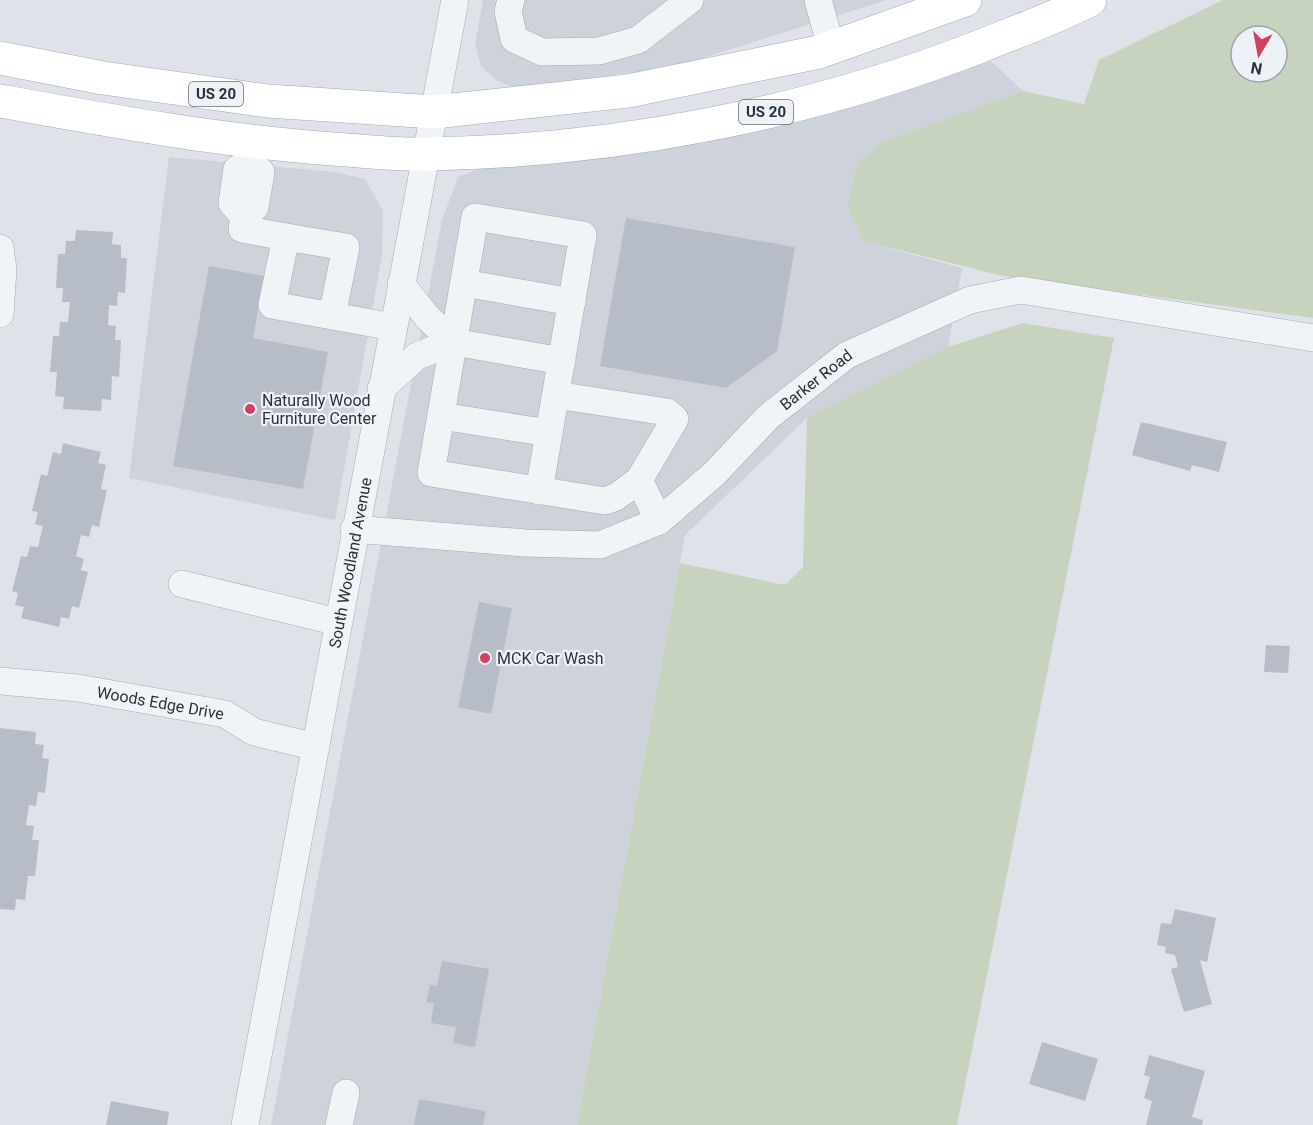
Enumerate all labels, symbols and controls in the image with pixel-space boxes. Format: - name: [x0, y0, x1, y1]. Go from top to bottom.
- north arrow: [1229, 24, 1289, 84]
- text: N: [1249, 58, 1264, 79]
- road number: US 20: [189, 82, 243, 106]
- road number: US 20: [739, 100, 793, 124]
- street label: Barker Road: [776, 345, 856, 414]
- place label: Naturally Wood Furniture Center: [262, 391, 377, 428]
- marker: Naturally Wood Furniture Center: [243, 402, 257, 416]
- street label: South Woodland Avenue: [325, 476, 375, 650]
- place label: MCK Car Wash: [497, 649, 604, 668]
- marker: MCK Car Wash: [478, 651, 492, 665]
- street label: Woods Edge Drive: [95, 682, 225, 723]

